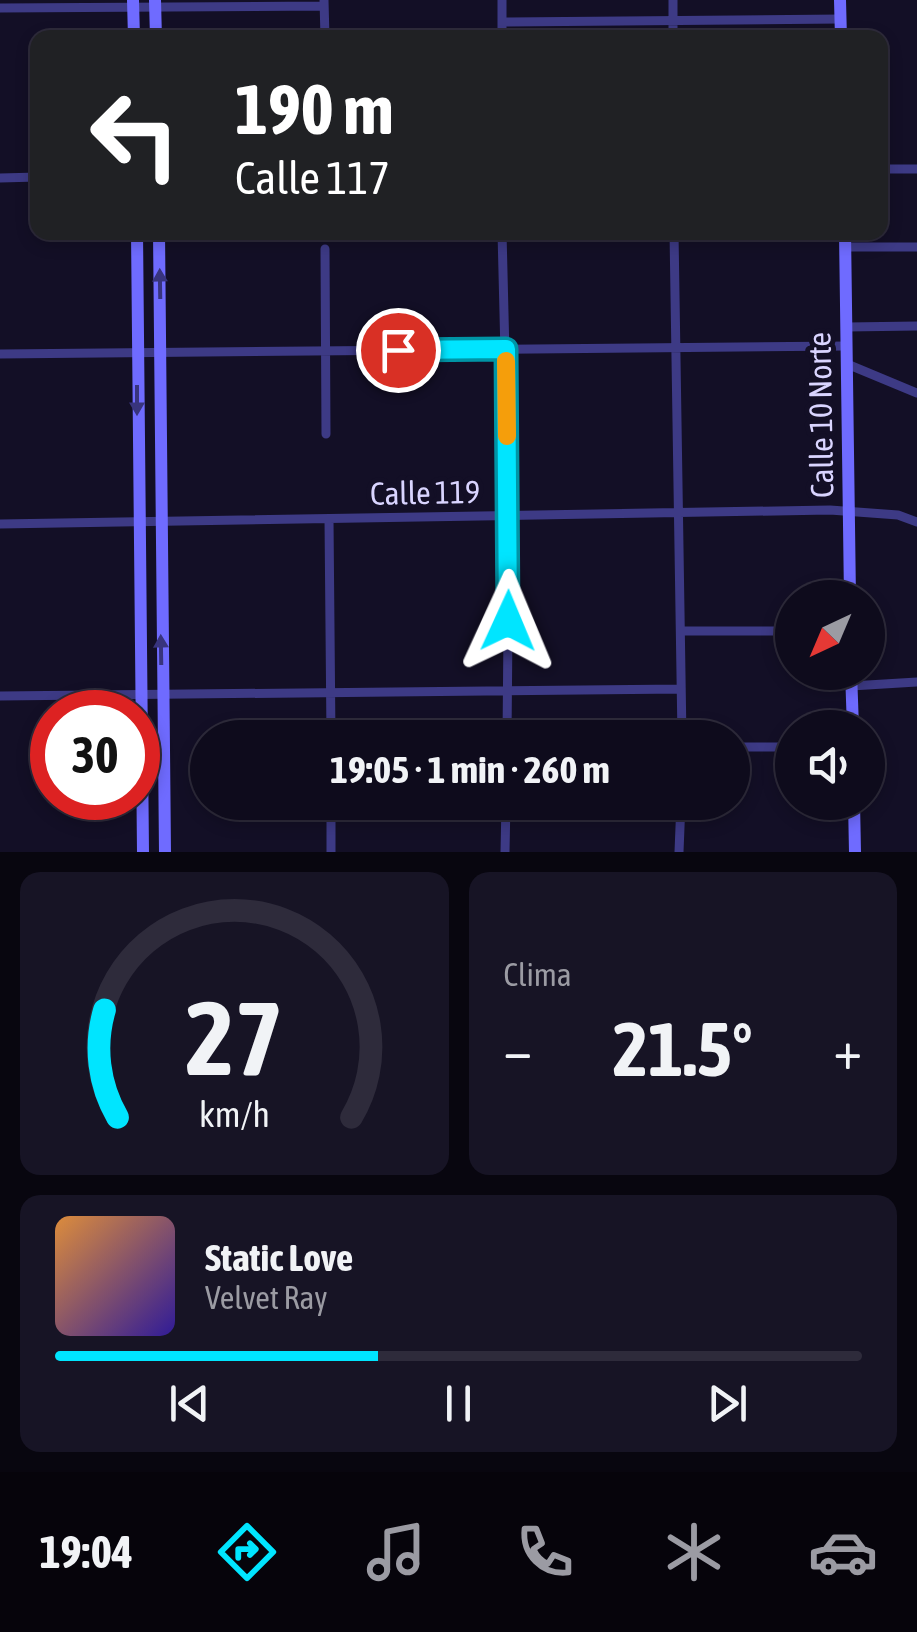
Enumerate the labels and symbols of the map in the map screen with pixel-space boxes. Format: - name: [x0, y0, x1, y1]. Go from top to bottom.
- one-way arrow: [152, 268, 168, 300]
- pin: [356, 308, 441, 393]
- street label: Calle 10 Norte: [801, 332, 840, 498]
- one-way arrow: [129, 384, 145, 416]
- street label: Calle 119: [370, 473, 480, 512]
- position arrow: [456, 569, 560, 673]
- north arrow: [775, 580, 885, 690]
- one-way arrow: [153, 633, 169, 665]
- speed limit sign: 30: [30, 690, 160, 820]

